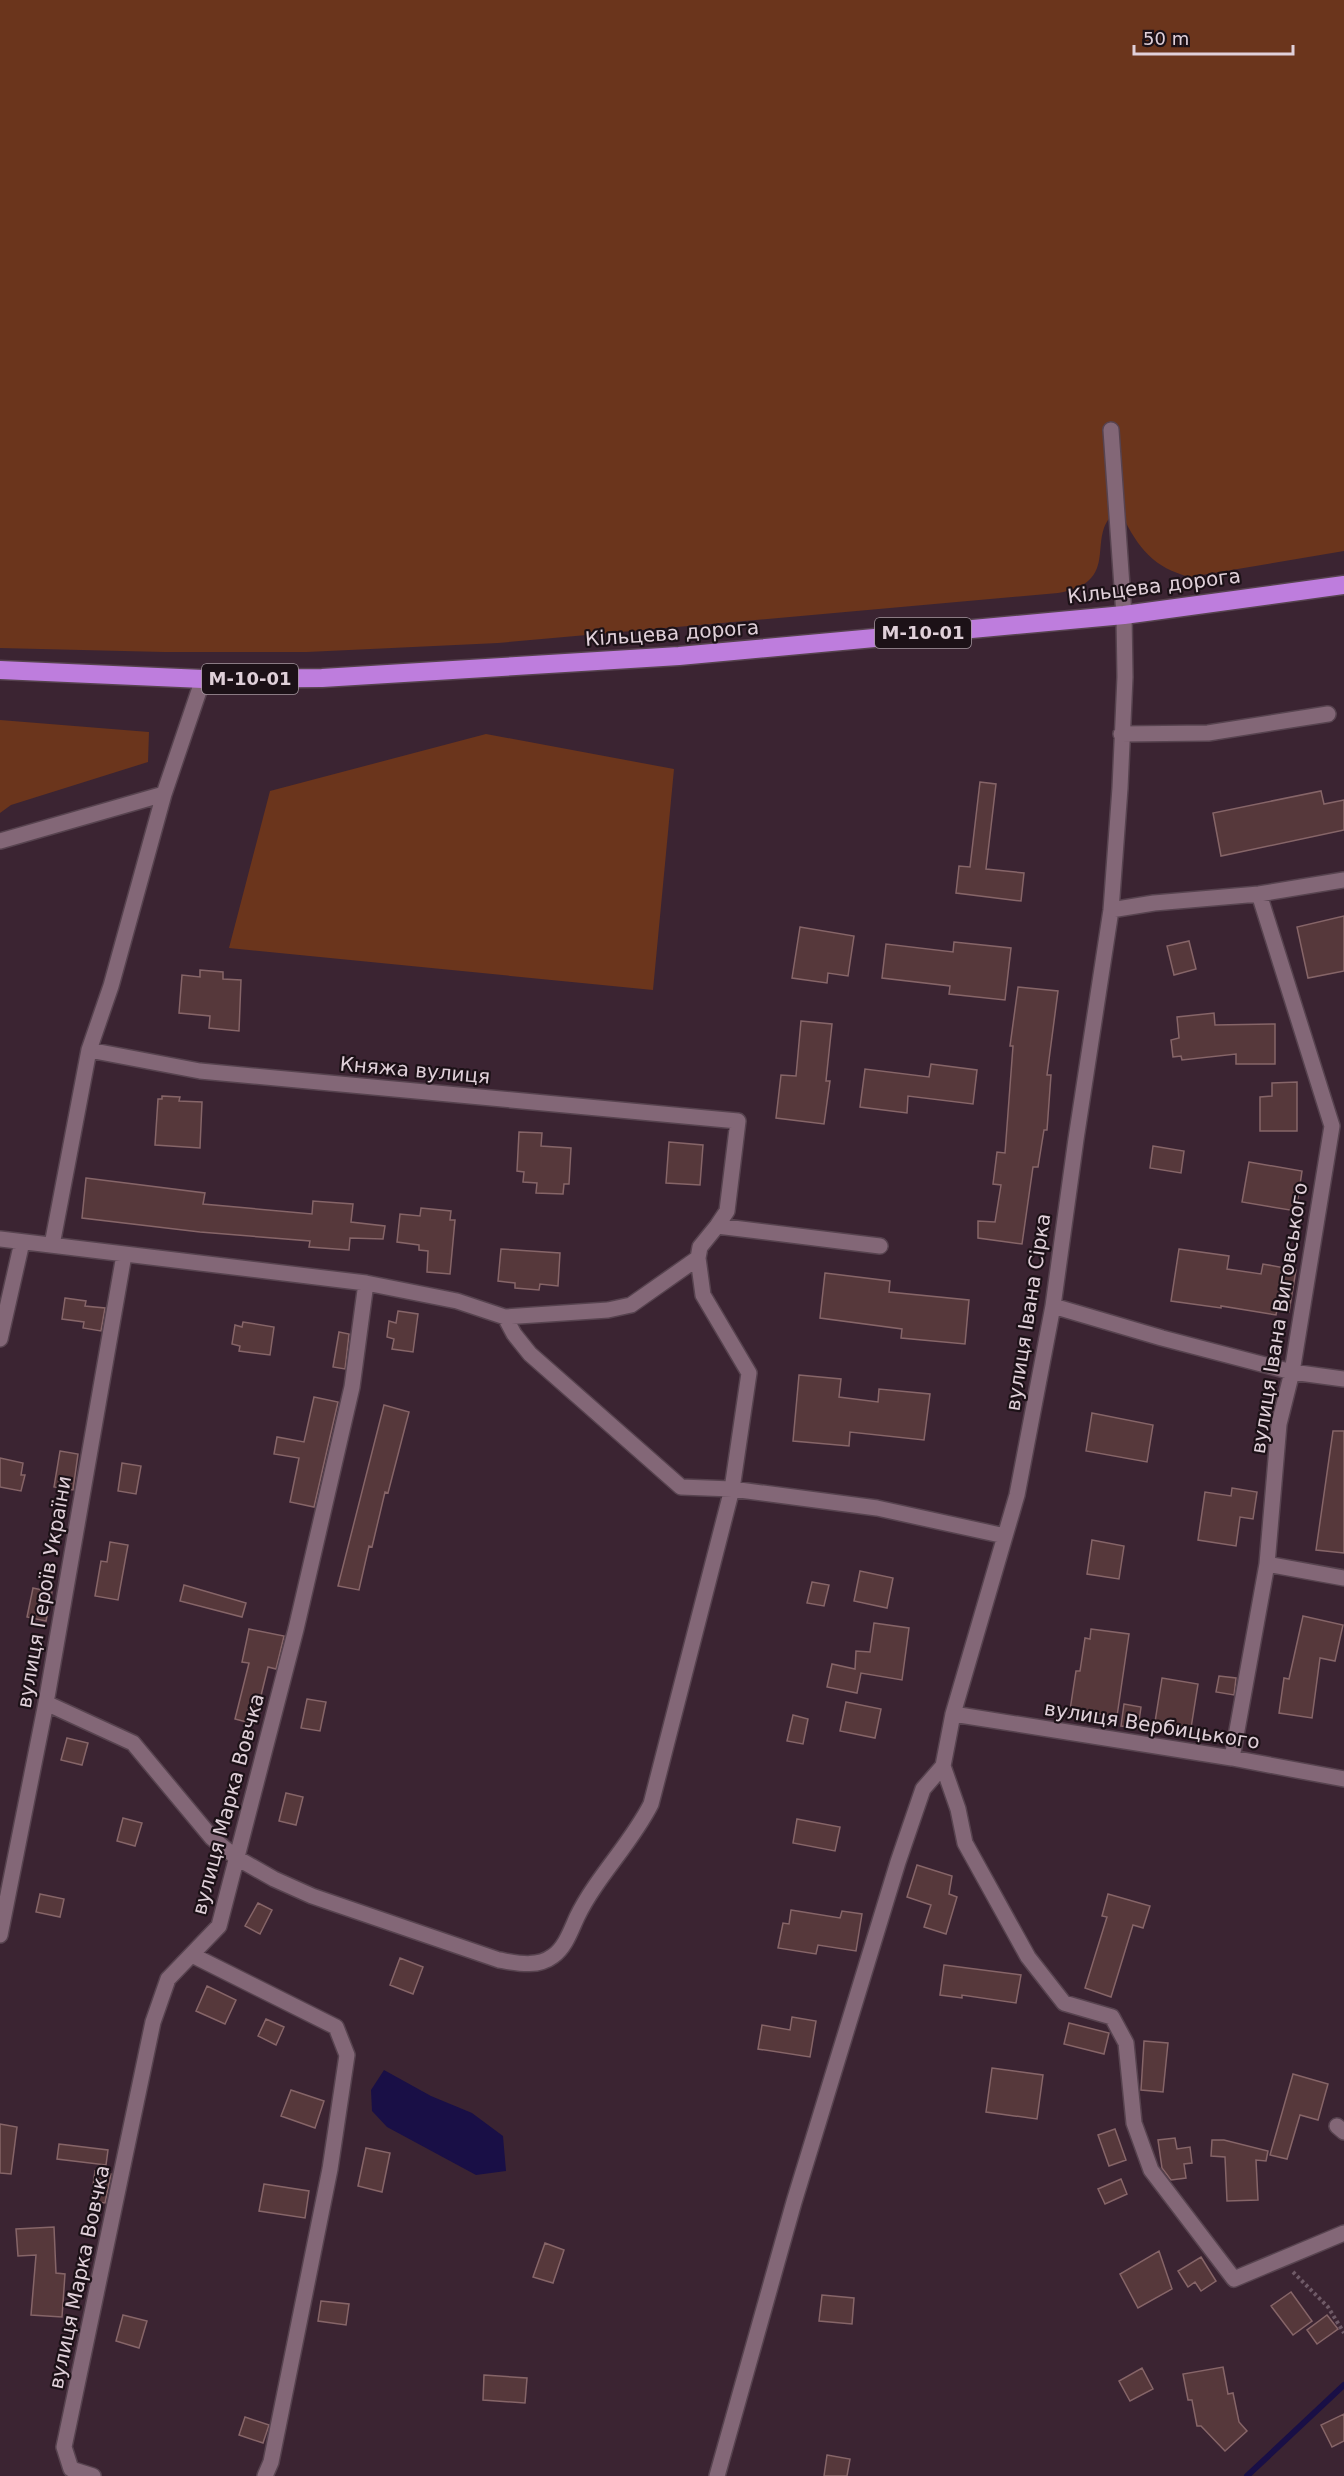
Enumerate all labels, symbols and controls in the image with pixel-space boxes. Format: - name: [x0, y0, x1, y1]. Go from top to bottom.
- scale bar: [1134, 18, 1293, 56]
- text: 50 m: [1143, 28, 1189, 49]
- street label: Кільцева дорога: [1066, 563, 1242, 609]
- street label: Кільцева дорога: [584, 615, 760, 651]
- road number: М-10-01: [875, 618, 971, 648]
- road number: М-10-01: [202, 664, 298, 694]
- street label: Княжа вулиця: [339, 1051, 491, 1089]
- street label: вулиця Івана Виговського: [1246, 1181, 1312, 1455]
- street label: вулиця Івана Сірка: [1001, 1212, 1055, 1412]
- street label: вулиця Героїв України: [12, 1474, 76, 1710]
- street label: вулиця Марка Вовчка: [187, 1691, 269, 1917]
- street label: вулиця Вербицького: [1043, 1696, 1261, 1754]
- street label: вулиця Марка Вовчка: [44, 2163, 114, 2391]

